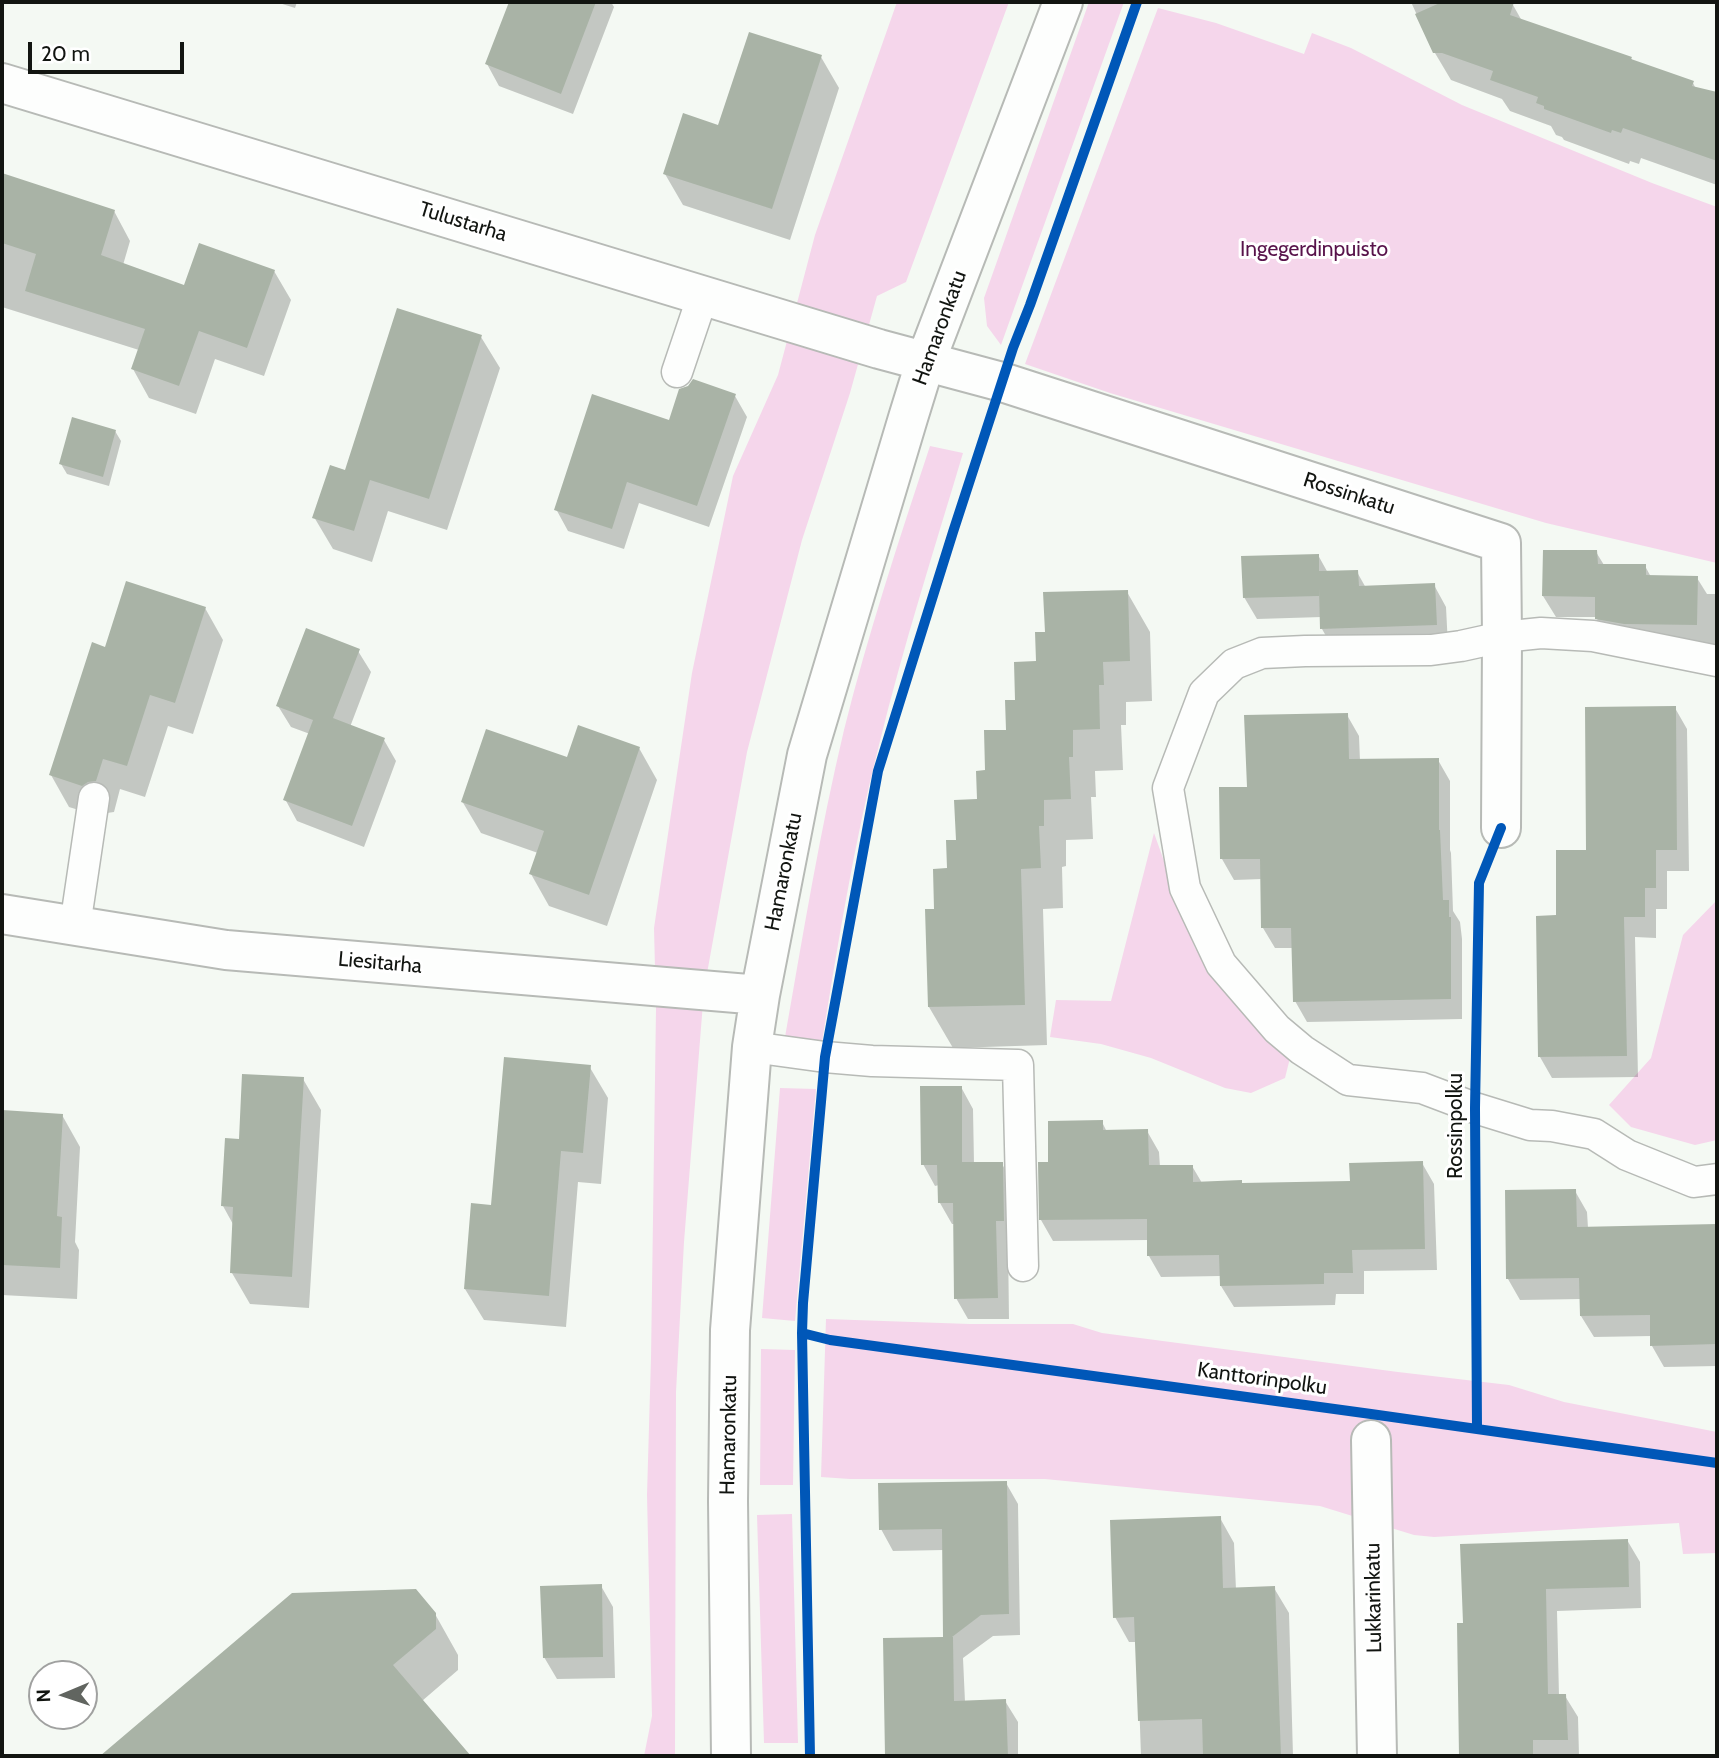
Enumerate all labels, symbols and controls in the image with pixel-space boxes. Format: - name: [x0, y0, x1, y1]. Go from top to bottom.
- scale bar: [32, 28, 187, 72]
- text: 20 m: [41, 41, 90, 66]
- street label: Tulustarha: [416, 197, 510, 247]
- park label: Ingegerdinpuisto: [1240, 237, 1388, 263]
- street label: Hamaronkatu: [908, 267, 972, 389]
- street label: Rossinkatu: [1300, 467, 1398, 521]
- street label: Hamaronkatu: [760, 811, 808, 933]
- street label: Liesitarha: [337, 947, 423, 979]
- street label: Rossinpolku: [1443, 1073, 1469, 1179]
- street label: Kanttorinpolku: [1196, 1357, 1328, 1401]
- street label: Hamaronkatu: [715, 1375, 743, 1495]
- street label: Lukkarinkatu: [1360, 1543, 1388, 1653]
- north arrow: [28, 1660, 98, 1730]
- text: N: [32, 1689, 55, 1703]

